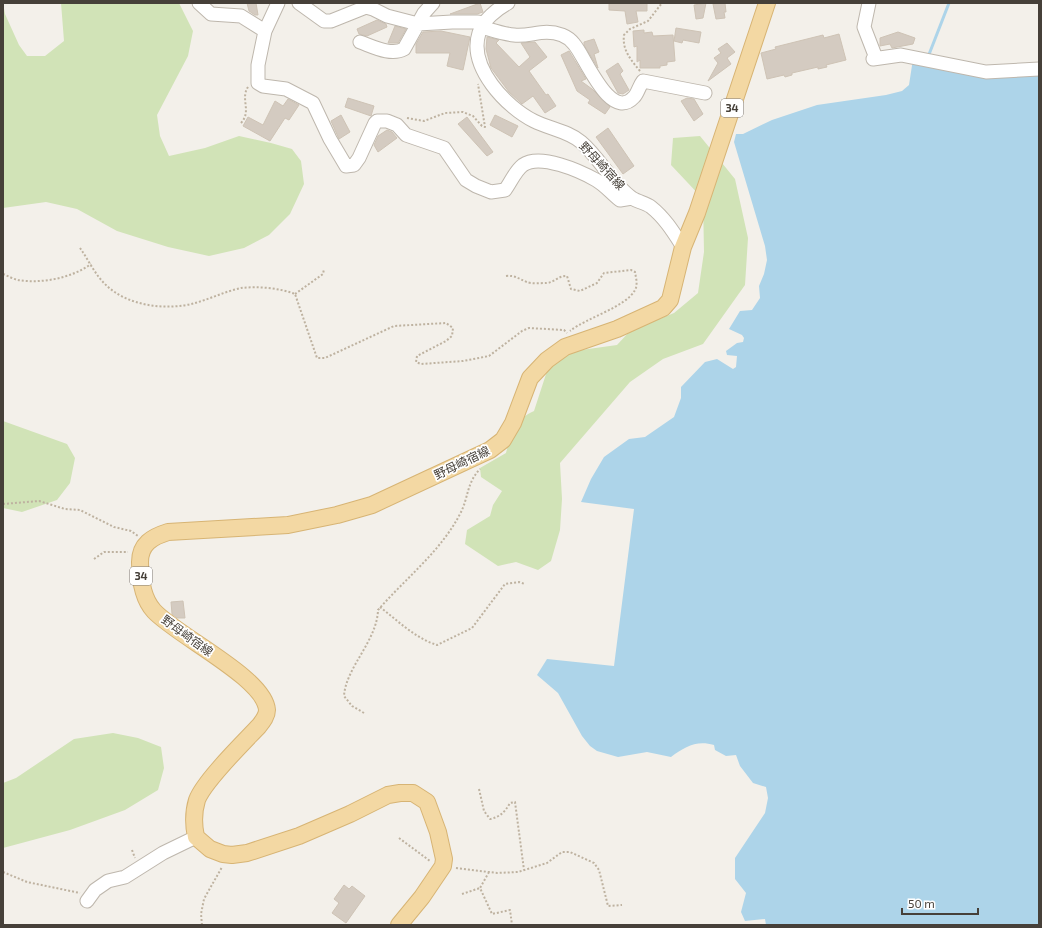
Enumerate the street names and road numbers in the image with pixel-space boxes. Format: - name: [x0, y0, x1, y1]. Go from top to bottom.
- road number: 34: [721, 99, 743, 117]
- street label: 野母崎宿線: [577, 139, 628, 192]
- street label: 野母崎宿線: [432, 443, 492, 482]
- road number: 34: [130, 567, 152, 585]
- street label: 野母崎宿線: [159, 612, 216, 658]

